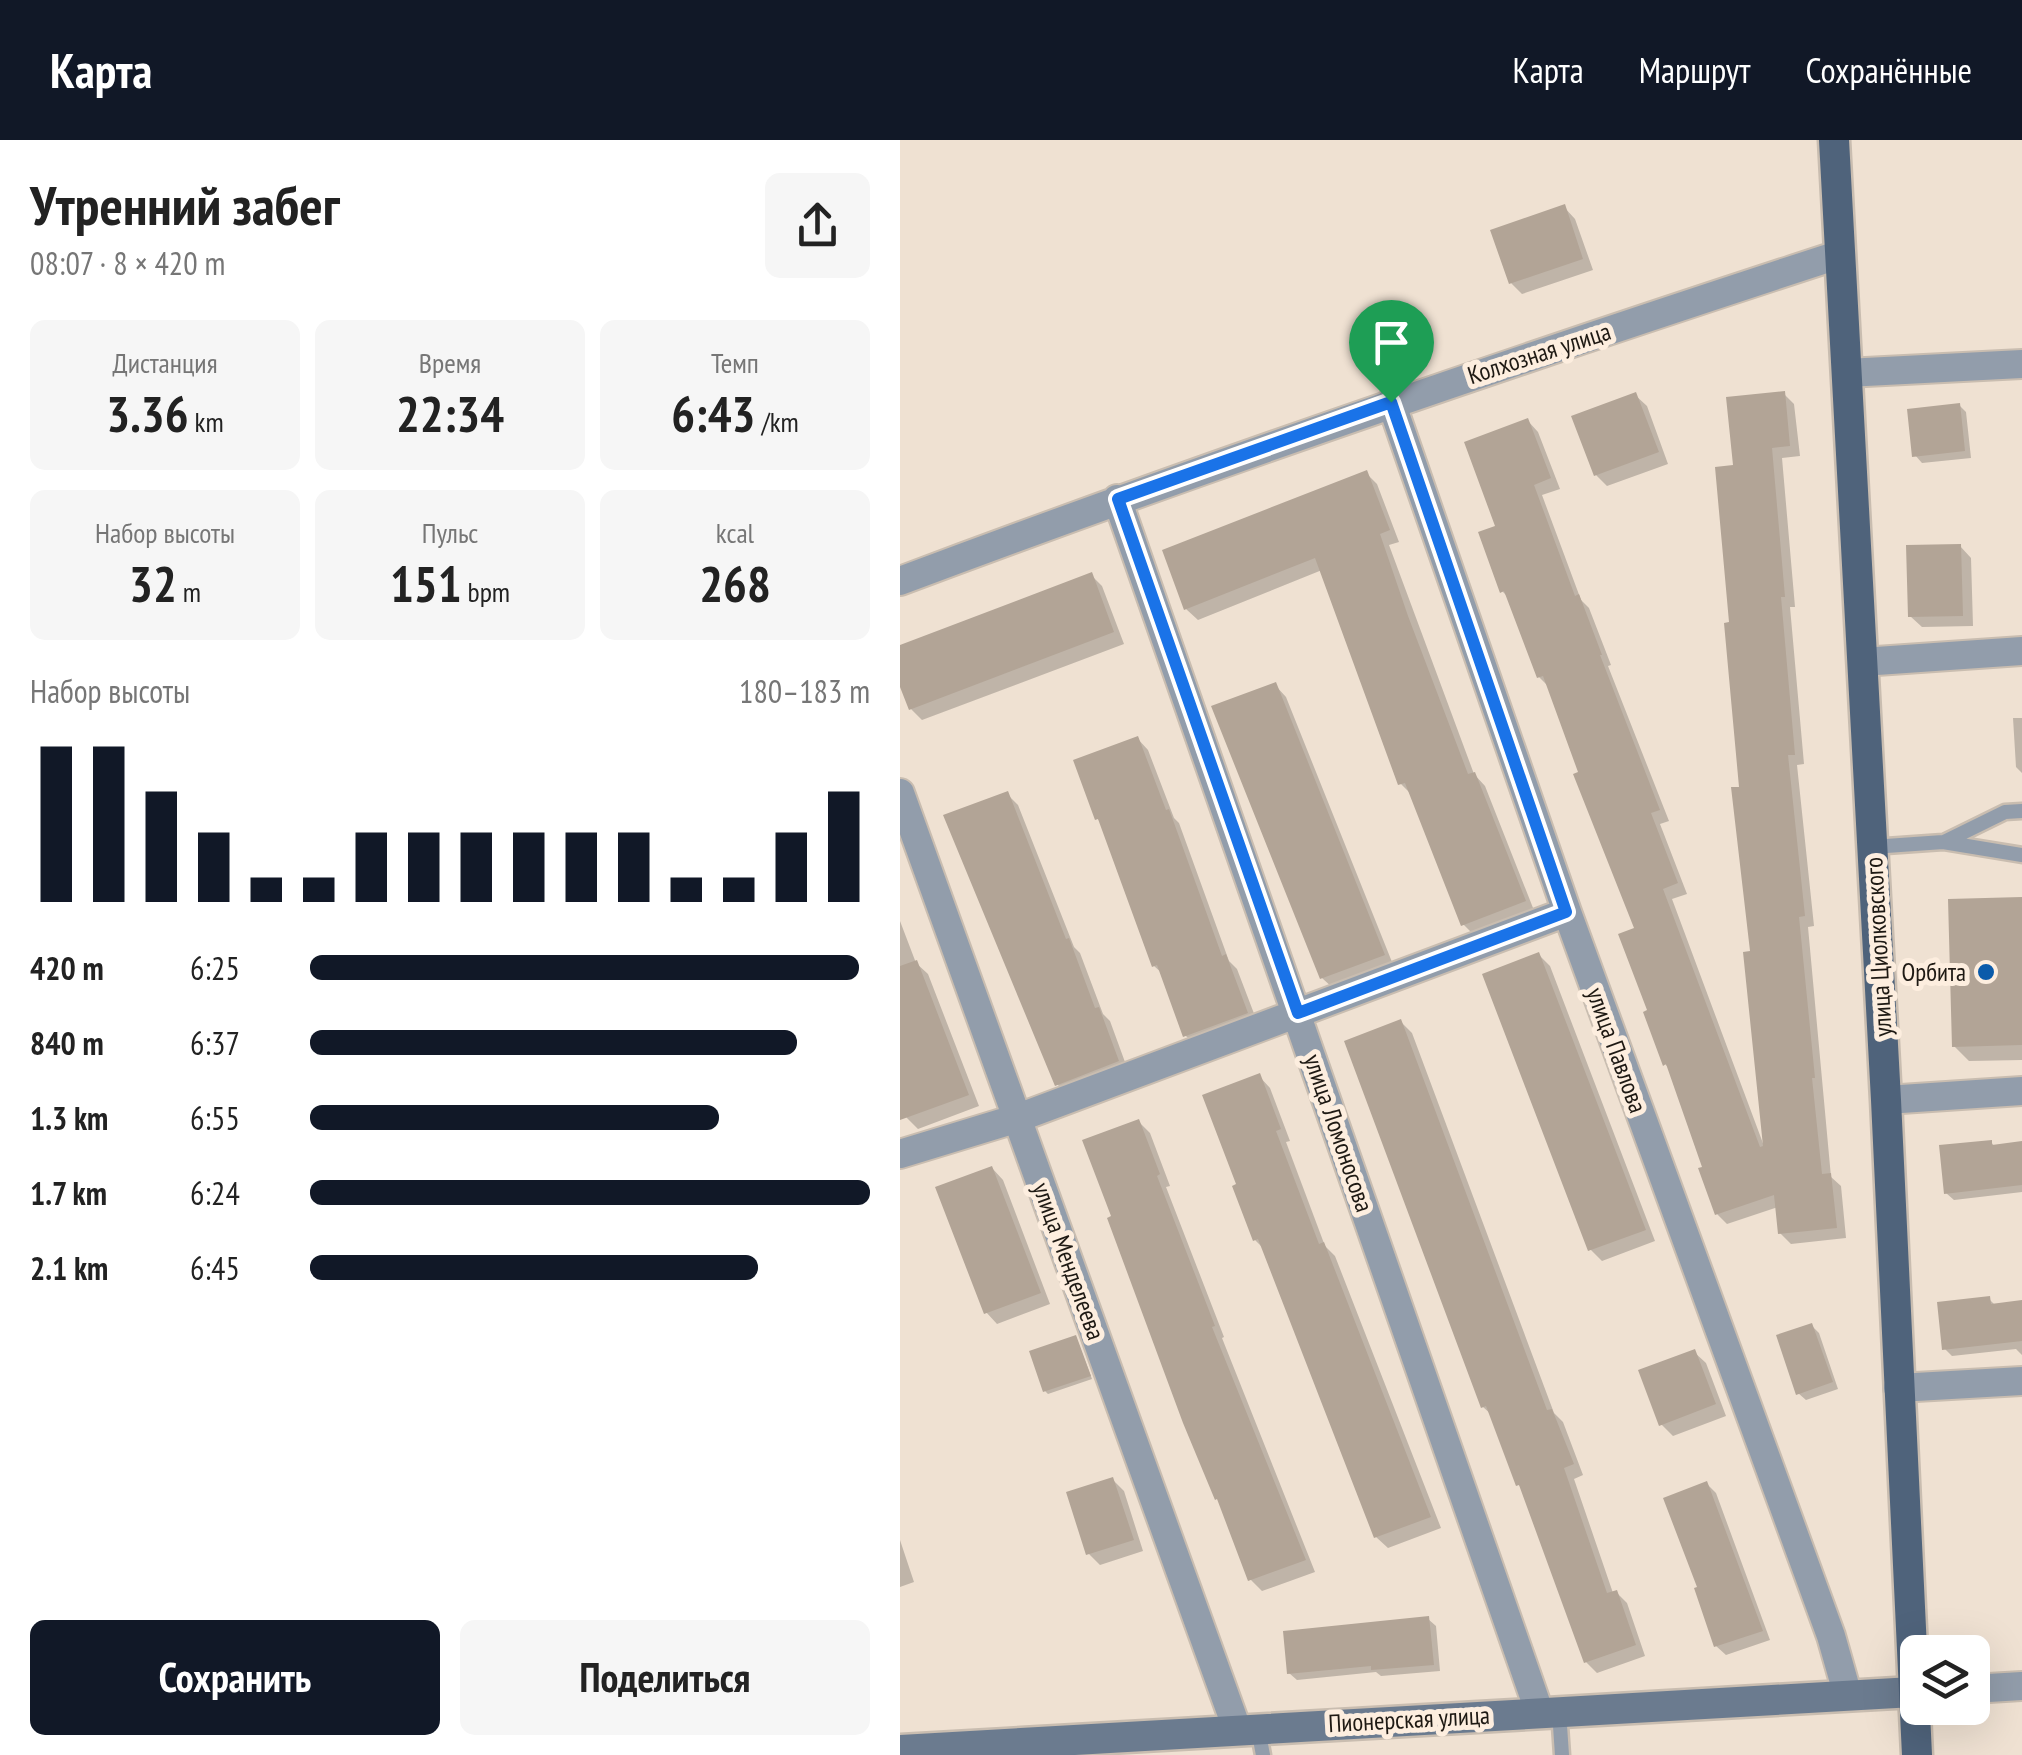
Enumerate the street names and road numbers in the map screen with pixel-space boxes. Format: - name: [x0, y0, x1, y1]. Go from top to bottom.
- street label: Колхозная улица: [1463, 315, 1615, 391]
- street label: улица Циолковского: [1857, 856, 1899, 1038]
- street label: улица Павлова: [1580, 983, 1654, 1117]
- street label: улица Ломоносова: [1297, 1050, 1381, 1216]
- street label: улица Менделеева: [1026, 1178, 1112, 1344]
- street label: Пионерская улица: [1327, 1699, 1491, 1739]

